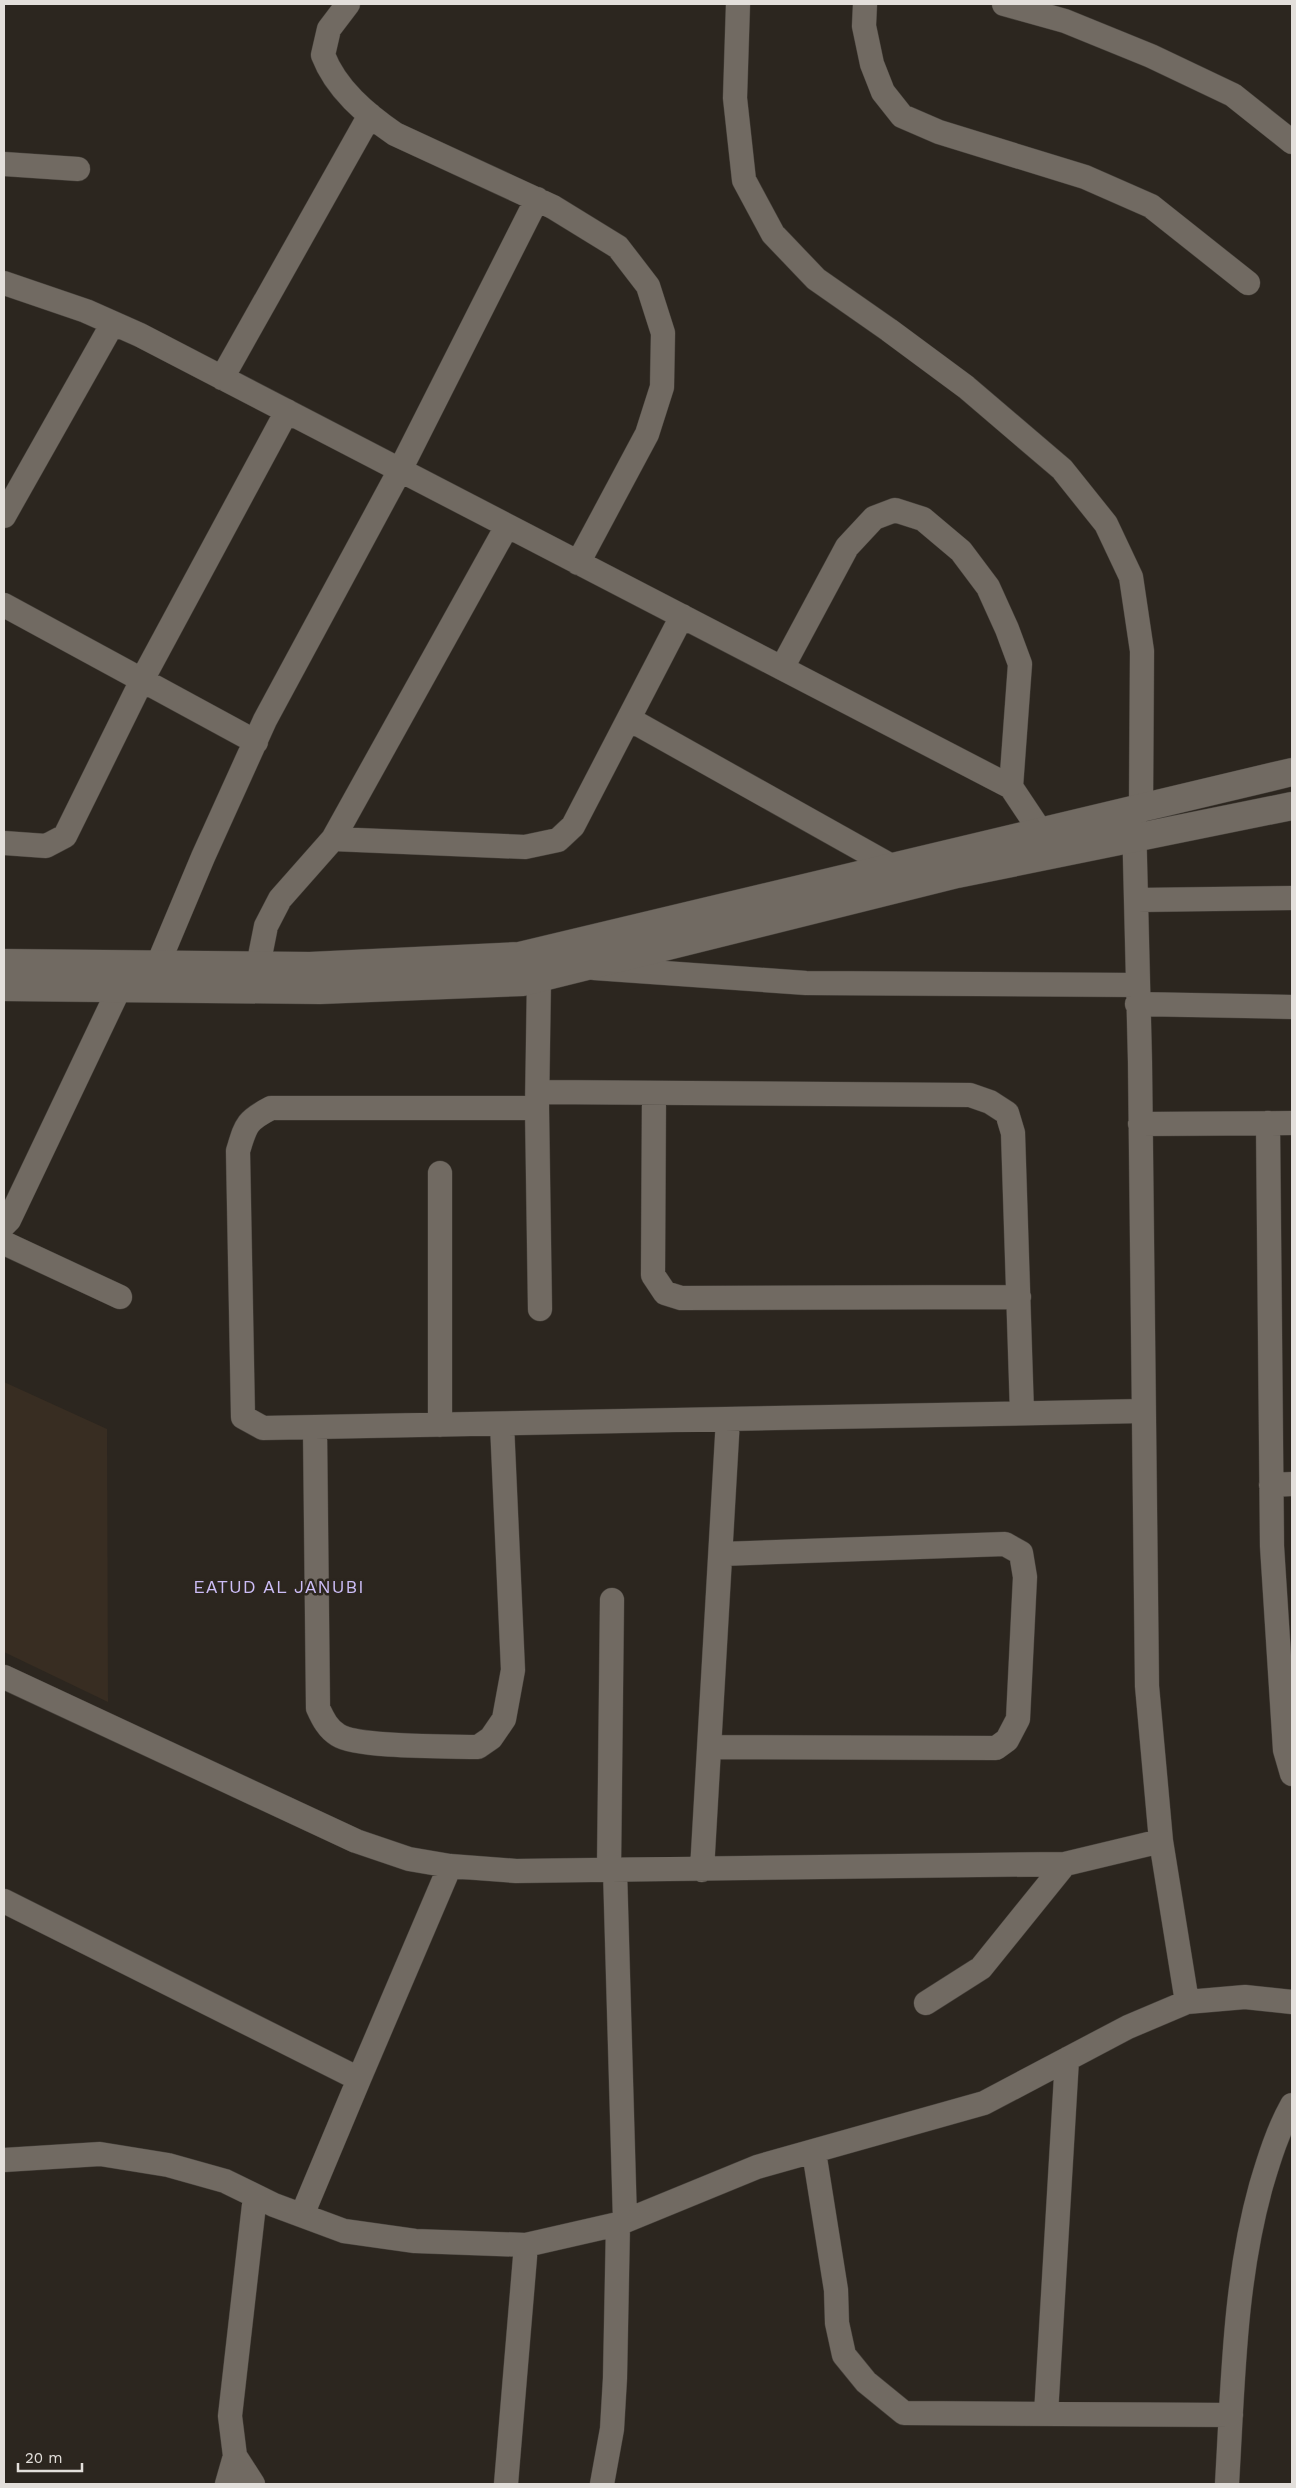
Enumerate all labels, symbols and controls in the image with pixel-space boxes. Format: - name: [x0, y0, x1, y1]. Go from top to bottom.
- district label: EATUD AL JANUBI: [193, 1576, 365, 1597]
- scale bar: [18, 2440, 81, 2472]
- text: 20 m: [25, 2449, 63, 2467]

